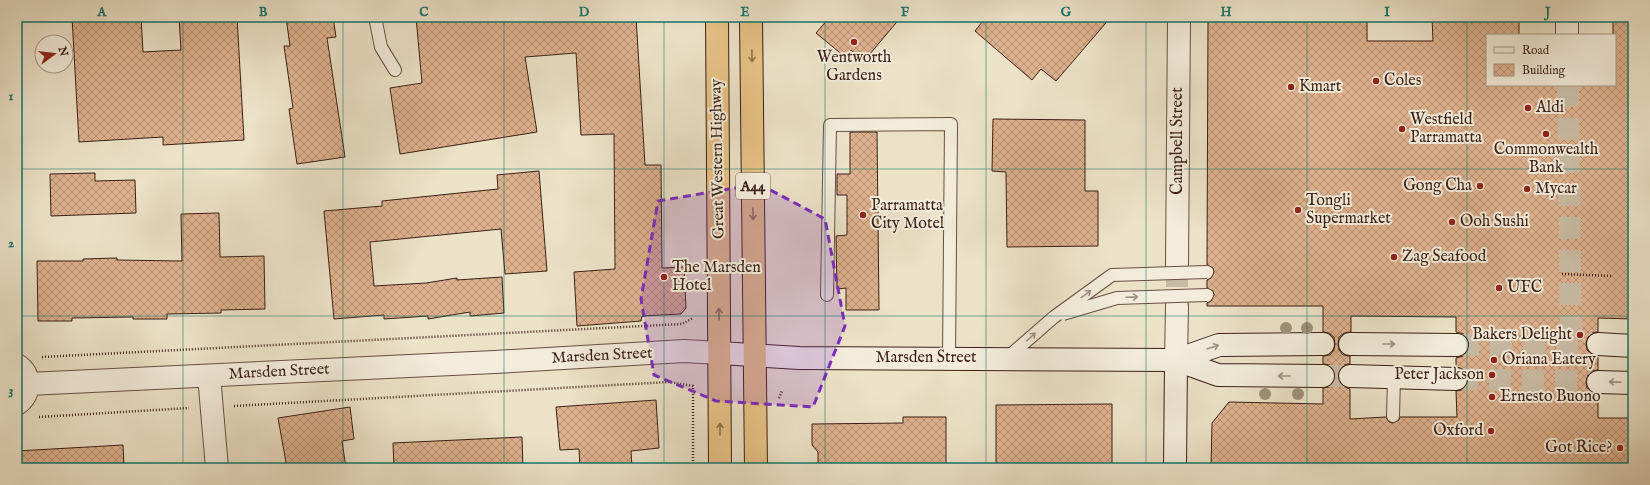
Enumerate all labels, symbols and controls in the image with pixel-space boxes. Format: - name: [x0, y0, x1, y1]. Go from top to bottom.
- text: A: [97, 4, 108, 21]
- text: B: [259, 4, 268, 21]
- text: C: [419, 4, 429, 21]
- text: D: [579, 4, 590, 21]
- text: E: [740, 4, 750, 21]
- text: F: [901, 4, 910, 21]
- text: G: [1061, 4, 1072, 21]
- text: H: [1220, 4, 1232, 21]
- text: I: [1384, 4, 1390, 21]
- text: J: [1543, 4, 1551, 21]
- north arrow: [34, 34, 74, 74]
- legend: [1486, 34, 1616, 86]
- marker: Wentworth Gardens: [849, 37, 859, 47]
- text: Road: [1522, 43, 1550, 58]
- text: N: [54, 44, 71, 59]
- place label: Wentworth Gardens: [817, 48, 892, 86]
- one-way arrow: [748, 49, 756, 62]
- text: Building: [1522, 63, 1566, 78]
- place label: Coles: [1384, 71, 1422, 91]
- marker: Coles: [1371, 76, 1381, 86]
- place label: Kmart: [1299, 77, 1342, 97]
- street label: Great Western Highway: [707, 79, 729, 239]
- marker: Kmart: [1286, 82, 1296, 92]
- street label: Campbell Street: [1168, 87, 1188, 195]
- text: 1: [9, 88, 14, 105]
- place label: Aldi: [1535, 98, 1564, 118]
- marker: Aldi: [1523, 103, 1533, 113]
- place label: Westfield Parramatta: [1410, 110, 1482, 148]
- marker: Westfield Parramatta: [1397, 124, 1407, 134]
- marker: Commonwealth Bank: [1541, 129, 1551, 139]
- place label: Commonwealth Bank: [1494, 140, 1599, 178]
- road number: A44: [736, 173, 770, 199]
- place label: Gong Cha: [1403, 176, 1472, 196]
- place label: Mycar: [1535, 179, 1577, 199]
- marker: Gong Cha: [1475, 181, 1485, 191]
- marker: Mycar: [1522, 184, 1532, 194]
- place label: Tongli Supermarket: [1306, 191, 1391, 229]
- place label: Parramatta City Motel: [871, 196, 945, 234]
- marker: Tongli Supermarket: [1293, 205, 1303, 215]
- one-way arrow: [749, 207, 757, 220]
- marker: Parramatta City Motel: [858, 210, 868, 220]
- place label: Ooh Sushi: [1460, 212, 1529, 232]
- marker: Ooh Sushi: [1447, 217, 1457, 227]
- text: 2: [8, 235, 14, 252]
- place label: Zag Seafood: [1402, 247, 1487, 267]
- marker: Zag Seafood: [1389, 252, 1399, 262]
- place label: The Marsden Hotel: [672, 258, 761, 296]
- marker: The Marsden Hotel: [659, 272, 669, 282]
- place label: UFC: [1507, 278, 1542, 298]
- marker: UFC: [1494, 283, 1504, 293]
- one-way arrow: [1080, 290, 1091, 298]
- one-way arrow: [1125, 293, 1138, 301]
- one-way arrow: [715, 308, 723, 321]
- place label: Bakers Delight: [1472, 325, 1573, 345]
- marker: Bakers Delight: [1575, 330, 1585, 340]
- one-way arrow: [1025, 333, 1036, 342]
- one-way arrow: [1382, 340, 1395, 348]
- street label: Marsden Street: [551, 343, 654, 369]
- one-way arrow: [1207, 343, 1220, 350]
- street label: Marsden Street: [875, 348, 977, 368]
- place label: Oriana Eatery: [1502, 350, 1596, 370]
- marker: Oriana Eatery: [1489, 355, 1499, 365]
- street label: Marsden Street: [228, 359, 331, 385]
- place label: Peter Jackson: [1394, 365, 1484, 385]
- marker: Peter Jackson: [1487, 370, 1497, 380]
- one-way arrow: [1278, 372, 1291, 379]
- one-way arrow: [1609, 379, 1622, 386]
- text: 3: [9, 382, 14, 399]
- place label: Ernesto Buono: [1500, 387, 1601, 407]
- marker: Ernesto Buono: [1487, 392, 1497, 402]
- place label: Oxford: [1433, 421, 1483, 441]
- one-way arrow: [716, 423, 724, 436]
- marker: Oxford: [1486, 426, 1496, 436]
- place label: Got Rice?: [1545, 438, 1612, 458]
- marker: Got Rice?: [1615, 443, 1625, 453]

